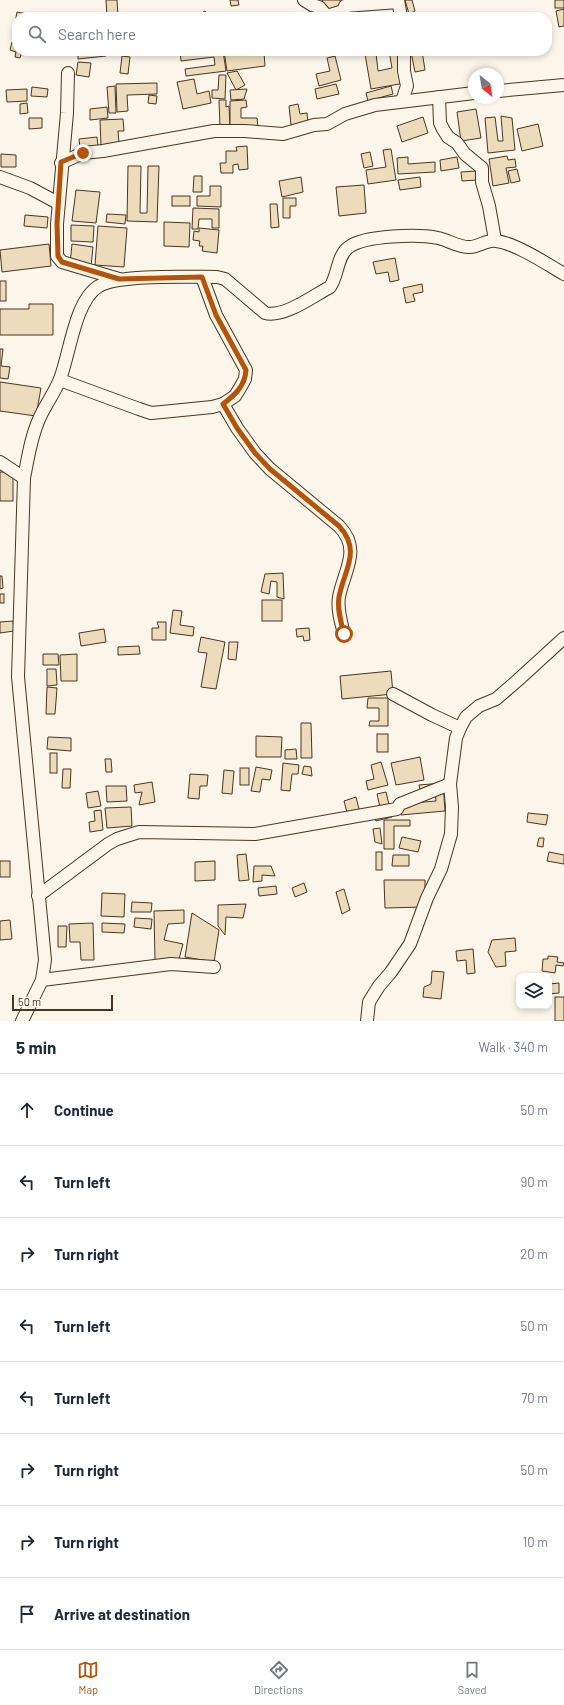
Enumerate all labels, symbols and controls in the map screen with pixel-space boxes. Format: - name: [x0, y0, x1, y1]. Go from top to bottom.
- search box: [12, 12, 552, 56]
- icon: search: [26, 23, 48, 45]
- text: Search here: [58, 25, 136, 43]
- north arrow: [468, 68, 504, 104]
- route end: [74, 144, 92, 162]
- route start: [335, 625, 353, 643]
- map controls: [516, 973, 552, 1009]
- button: layers: [516, 973, 552, 1009]
- scale bar: [12, 993, 113, 1012]
- text: 50 m: [18, 995, 41, 1008]
- text: 5 min: [16, 1037, 56, 1057]
- text: Walk · 340 m: [479, 1039, 548, 1055]
- icon: ahead: [16, 1099, 38, 1121]
- text: Continue: [54, 1101, 114, 1119]
- text: 50 m: [521, 1102, 548, 1118]
- icon: left: [16, 1171, 38, 1193]
- text: Turn left: [54, 1173, 110, 1191]
- text: 90 m: [521, 1174, 548, 1190]
- icon: right: [16, 1243, 38, 1265]
- text: Turn right: [54, 1245, 119, 1263]
- text: 20 m: [520, 1246, 548, 1262]
- icon: left: [16, 1315, 38, 1337]
- text: Turn left: [54, 1317, 110, 1335]
- text: 50 m: [521, 1318, 548, 1334]
- icon: left: [16, 1387, 38, 1409]
- text: Turn left: [54, 1389, 110, 1407]
- text: 70 m: [521, 1390, 548, 1406]
- icon: right: [16, 1459, 38, 1481]
- text: Turn right: [54, 1461, 119, 1479]
- text: 50 m: [521, 1462, 548, 1478]
- icon: right: [16, 1531, 38, 1553]
- text: Turn right: [54, 1533, 119, 1551]
- text: 10 m: [523, 1534, 548, 1550]
- icon: arrive: [16, 1603, 38, 1625]
- text: Arrive at destination: [54, 1605, 190, 1623]
- tab: Map: [77, 1659, 99, 1696]
- tab: Directions: [254, 1659, 303, 1696]
- tab: Saved: [458, 1659, 487, 1696]

